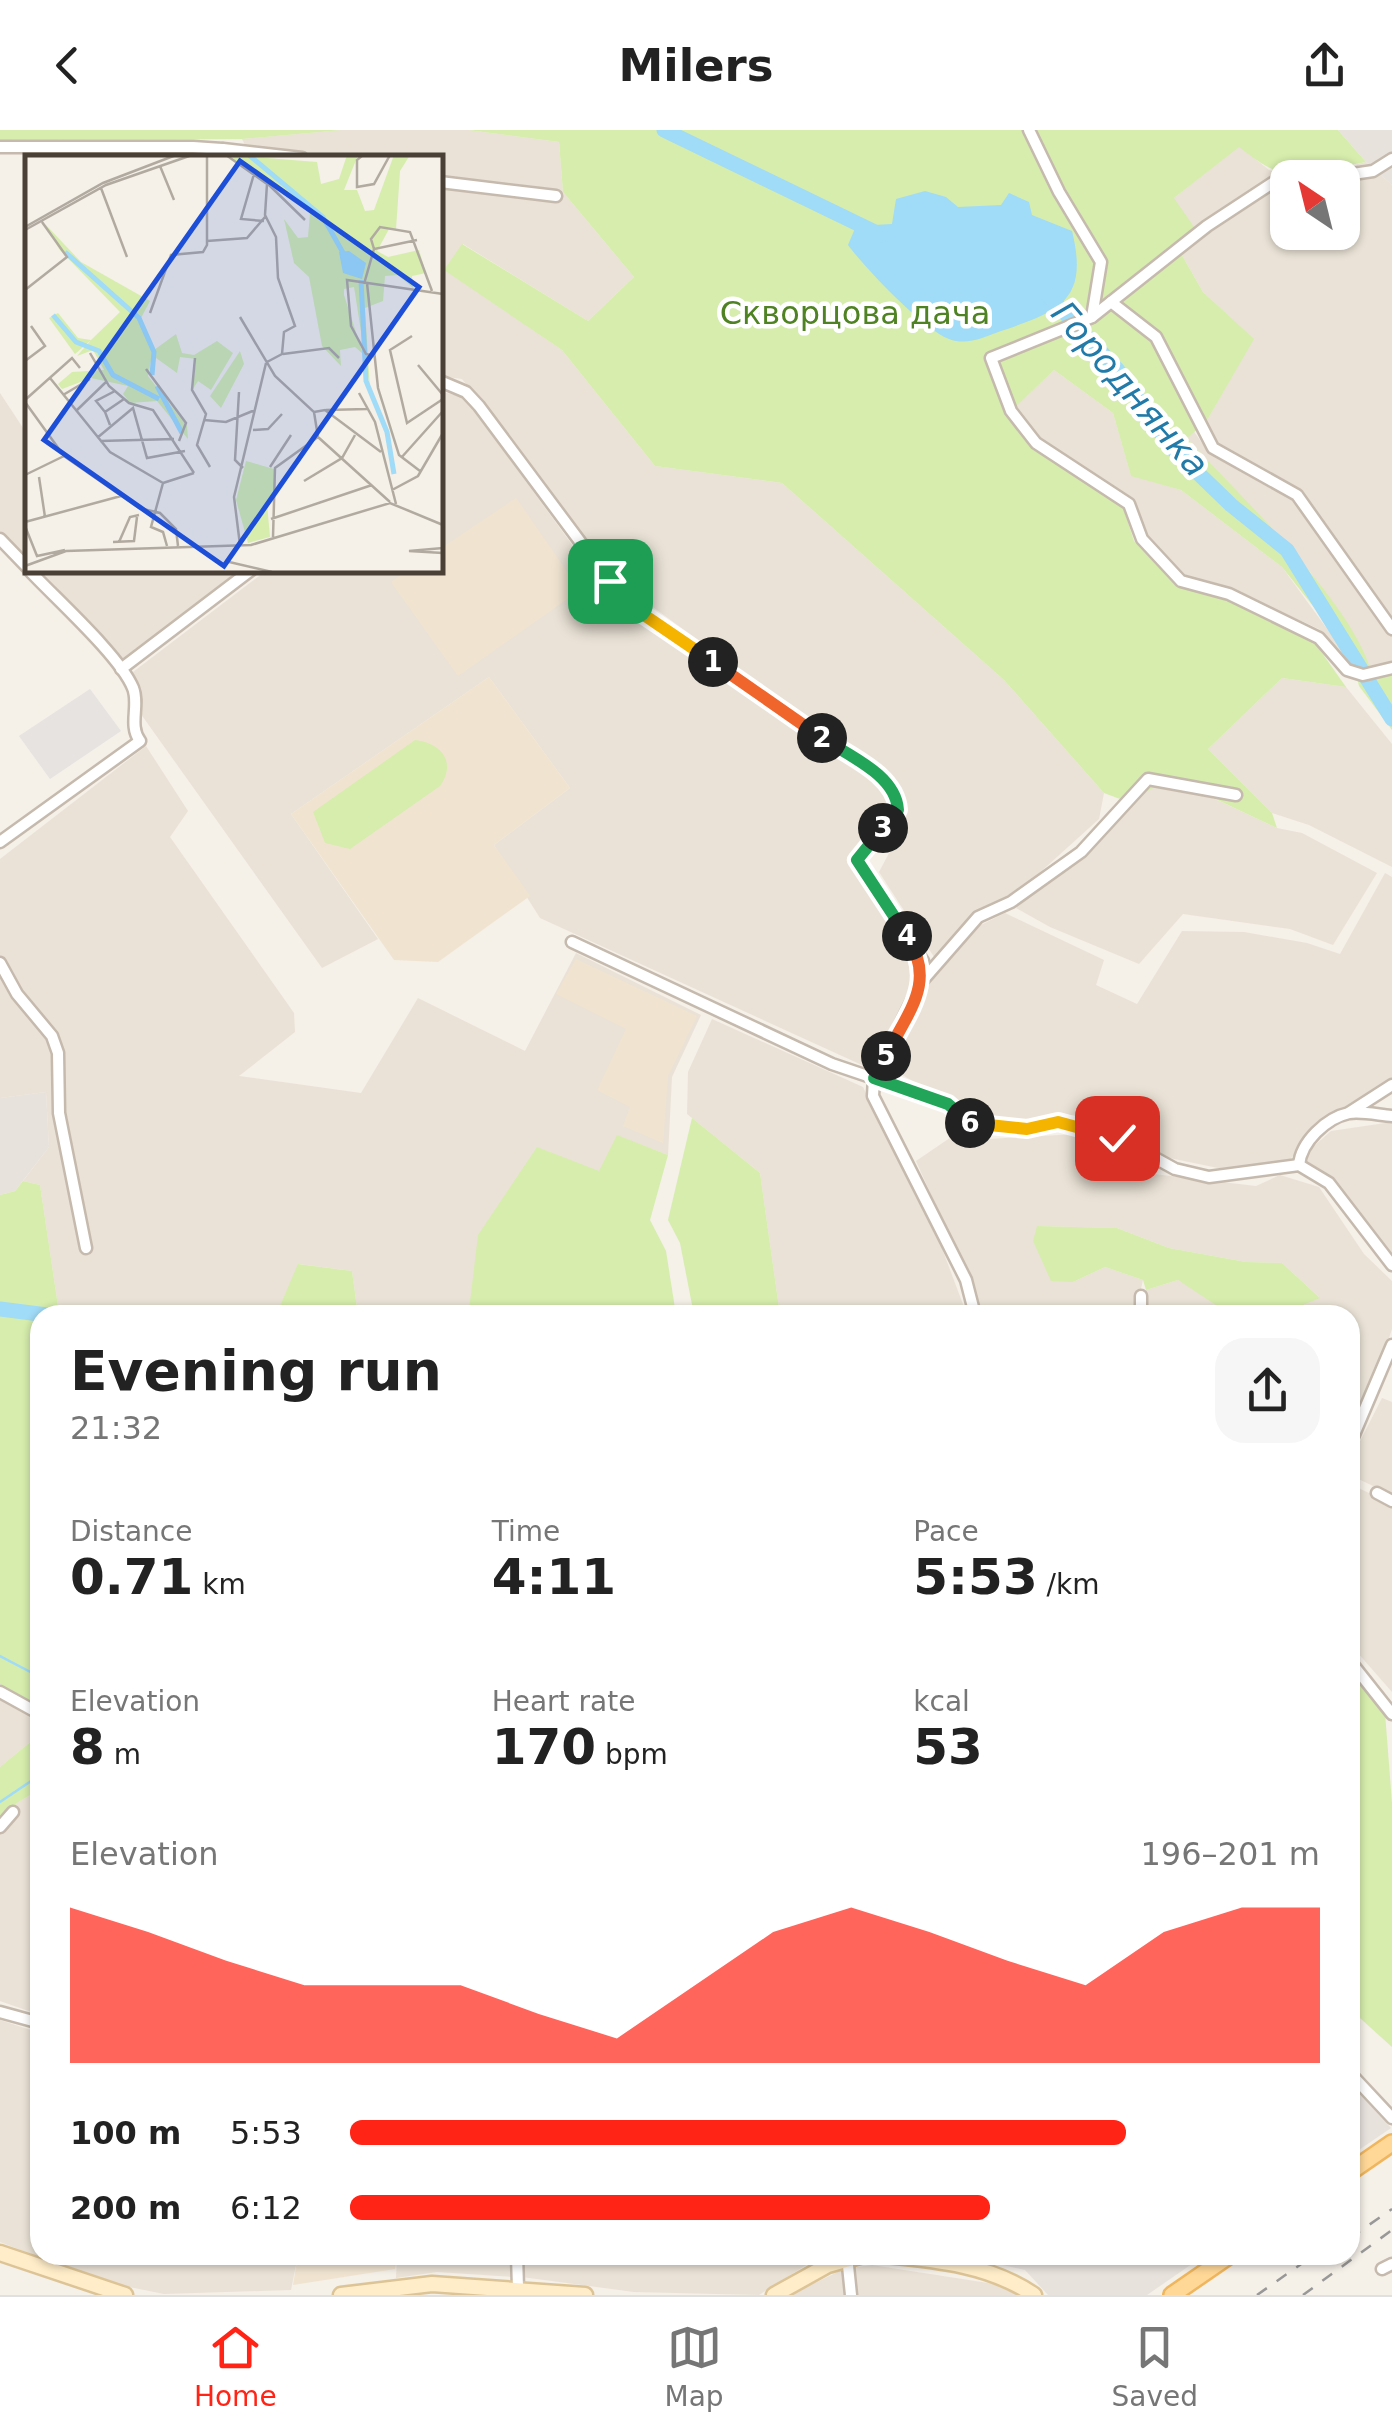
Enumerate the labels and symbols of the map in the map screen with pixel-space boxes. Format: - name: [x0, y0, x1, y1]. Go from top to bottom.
- inset map: [25, 155, 442, 572]
- north arrow: [1270, 160, 1360, 250]
- park label: Скворцова дача: [720, 294, 990, 332]
- water label: Городнянка: [1043, 294, 1217, 484]
- pin: [568, 539, 653, 624]
- pin: 1: [688, 637, 738, 687]
- pin: 2: [797, 713, 847, 763]
- pin: 3: [858, 803, 908, 853]
- pin: 4: [882, 911, 932, 961]
- pin: 5: [861, 1031, 911, 1081]
- pin: [1075, 1096, 1160, 1181]
- pin: 6: [945, 1098, 995, 1148]

